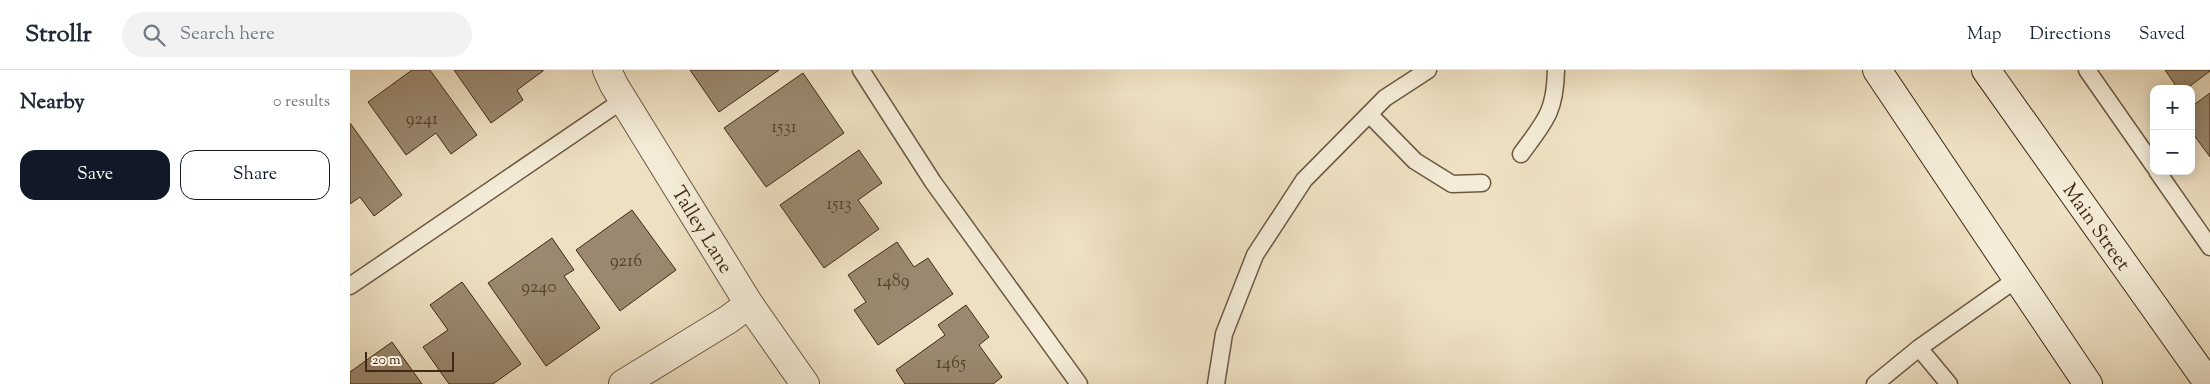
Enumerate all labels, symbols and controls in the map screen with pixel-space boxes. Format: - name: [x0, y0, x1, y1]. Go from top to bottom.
- search box: [122, 12, 472, 57]
- text: Strollr: [25, 18, 92, 52]
- icon: search: [140, 21, 168, 49]
- text: Search here: [180, 21, 275, 48]
- text: Map: [1967, 22, 2002, 48]
- text: Directions: [2030, 22, 2111, 48]
- text: Saved: [2139, 22, 2185, 48]
- map controls: [2150, 85, 2195, 175]
- button: +: [2150, 85, 2195, 130]
- text: Nearby: [20, 88, 85, 118]
- text: 0 results: [273, 91, 330, 114]
- house number: 9241: [406, 107, 438, 133]
- house number: 1531: [771, 115, 797, 141]
- button: −: [2150, 130, 2195, 175]
- button: Save: [20, 150, 170, 200]
- button: Share: [180, 150, 330, 200]
- street label: Main Street: [2054, 178, 2136, 278]
- street label: Talley Lane: [663, 181, 739, 280]
- house number: 1513: [826, 192, 852, 218]
- house number: 9216: [610, 249, 642, 275]
- house number: 1489: [877, 269, 910, 295]
- house number: 9240: [521, 275, 557, 301]
- scale bar: [365, 349, 454, 372]
- text: 20 m: [372, 351, 401, 371]
- house number: 1465: [936, 351, 966, 377]

